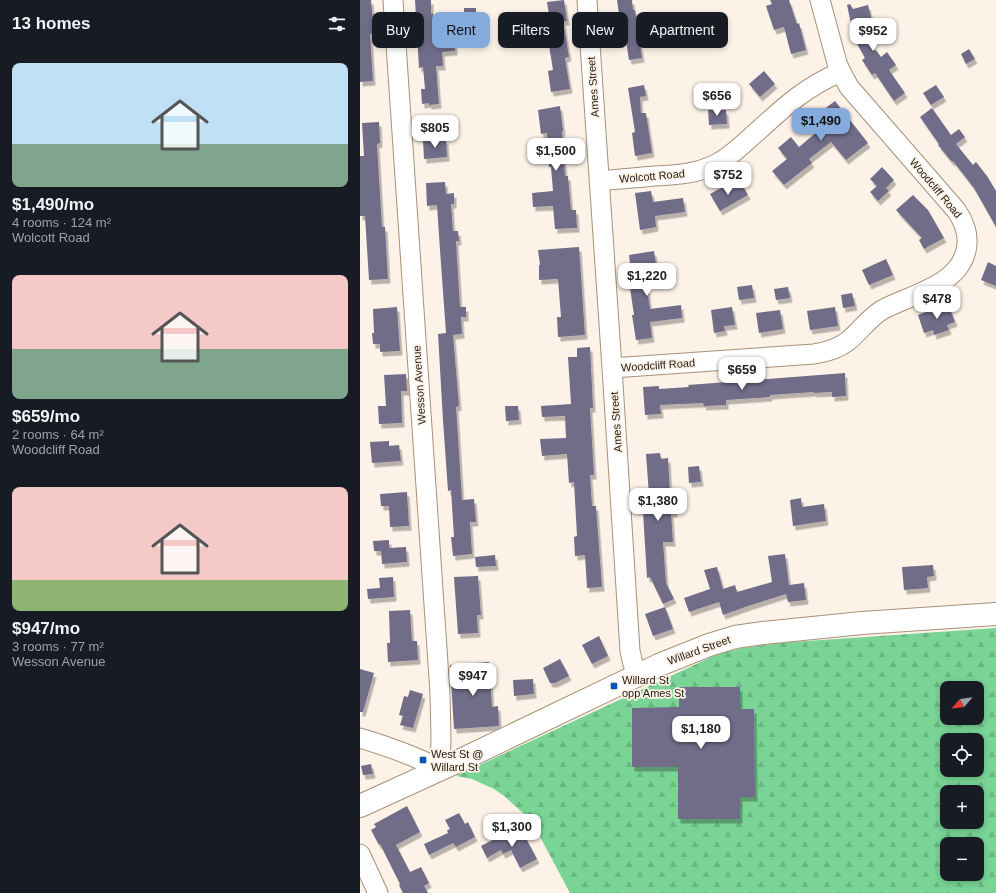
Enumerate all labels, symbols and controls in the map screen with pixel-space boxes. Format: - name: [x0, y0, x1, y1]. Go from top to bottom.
- chip: Buy: [372, 12, 424, 48]
- chip: Rent: [432, 12, 490, 48]
- chip: Filters: [498, 12, 564, 48]
- chip: New: [572, 12, 628, 48]
- chip: Apartment: [636, 12, 728, 48]
- icon: filters: [326, 13, 348, 35]
- text: 13 homes: [12, 14, 90, 33]
- pin: $952: [849, 18, 897, 52]
- text: $952: [859, 23, 887, 38]
- street label: Ames Street: [585, 56, 601, 118]
- pin: $656: [693, 83, 741, 117]
- text: $656: [703, 88, 731, 103]
- icon: home: [144, 89, 216, 161]
- pin: $1,490: [788, 108, 854, 142]
- text: $1,490: [801, 113, 841, 128]
- pin: $805: [411, 115, 459, 149]
- text: $805: [421, 120, 449, 135]
- pin: $1,500: [523, 138, 589, 172]
- text: $1,500: [536, 143, 576, 158]
- street label: Woodcliff Road: [908, 156, 964, 220]
- pin: $752: [704, 162, 752, 196]
- street label: Wolcott Road: [619, 167, 685, 185]
- text: $752: [714, 167, 742, 182]
- text: $1,490/mo: [12, 195, 94, 214]
- text: 4 rooms · 124 m²: [12, 215, 111, 230]
- text: Wolcott Road: [12, 230, 90, 245]
- pin: $1,220: [614, 263, 680, 297]
- text: $1,220: [627, 268, 667, 283]
- pin: $478: [913, 286, 961, 320]
- text: $478: [923, 291, 951, 306]
- icon: home: [144, 301, 216, 373]
- street label: Wesson Avenue: [410, 345, 428, 425]
- street label: Woodcliff Road: [621, 356, 695, 374]
- pin: $659: [718, 357, 766, 391]
- text: $659: [728, 362, 756, 377]
- street label: Ames Street: [608, 391, 624, 453]
- text: $659/mo: [12, 407, 80, 426]
- text: 2 rooms · 64 m²: [12, 427, 104, 442]
- text: Woodcliff Road: [12, 442, 100, 457]
- pin: $1,380: [625, 488, 691, 522]
- text: $1,380: [638, 493, 678, 508]
- icon: home: [144, 513, 216, 585]
- text: $947/mo: [12, 619, 80, 638]
- street label: Willard Street: [666, 633, 732, 667]
- text: 3 rooms · 77 m²: [12, 639, 104, 654]
- text: Wesson Avenue: [12, 654, 105, 669]
- pin: $947: [449, 663, 497, 697]
- text: $947: [459, 668, 487, 683]
- place label: Willard St opp Ames St: [622, 674, 684, 699]
- marker: Willard St opp Ames St: [609, 681, 619, 691]
- north arrow: [940, 681, 984, 725]
- map controls: [940, 681, 984, 881]
- pin: $1,180: [668, 716, 734, 750]
- text: $1,180: [681, 721, 721, 736]
- button: locate: [940, 733, 984, 777]
- place label: West St @ Willard St: [431, 748, 484, 773]
- marker: West St @ Willard St: [418, 755, 428, 765]
- button: +: [940, 785, 984, 829]
- pin: $1,300: [479, 814, 545, 848]
- text: $1,300: [492, 819, 532, 834]
- button: −: [940, 837, 984, 881]

